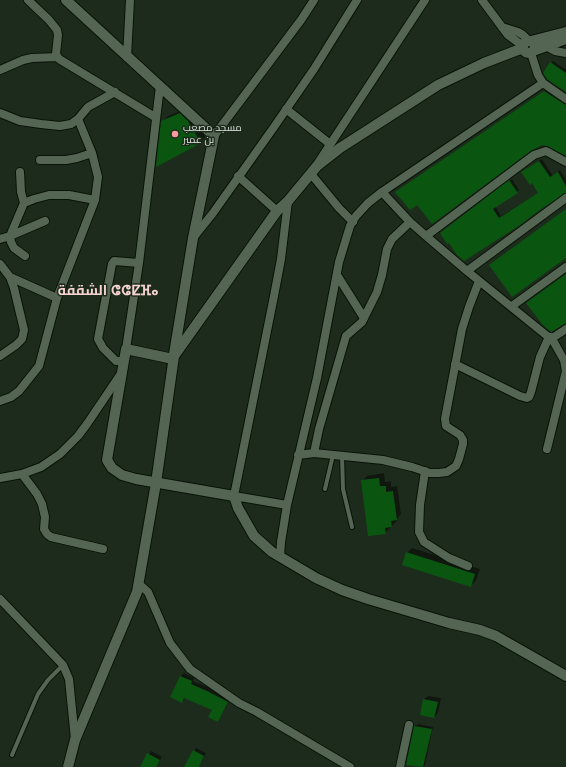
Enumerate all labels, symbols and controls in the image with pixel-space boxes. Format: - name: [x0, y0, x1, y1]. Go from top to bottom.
- place label: مسجد مصعب بن عمير: [183, 122, 242, 146]
- marker: مسجد مصعب بن عمير: [170, 129, 180, 139]
- district label: الشقفة ⵛⵛⵇⴼⴰ: [58, 283, 158, 299]

